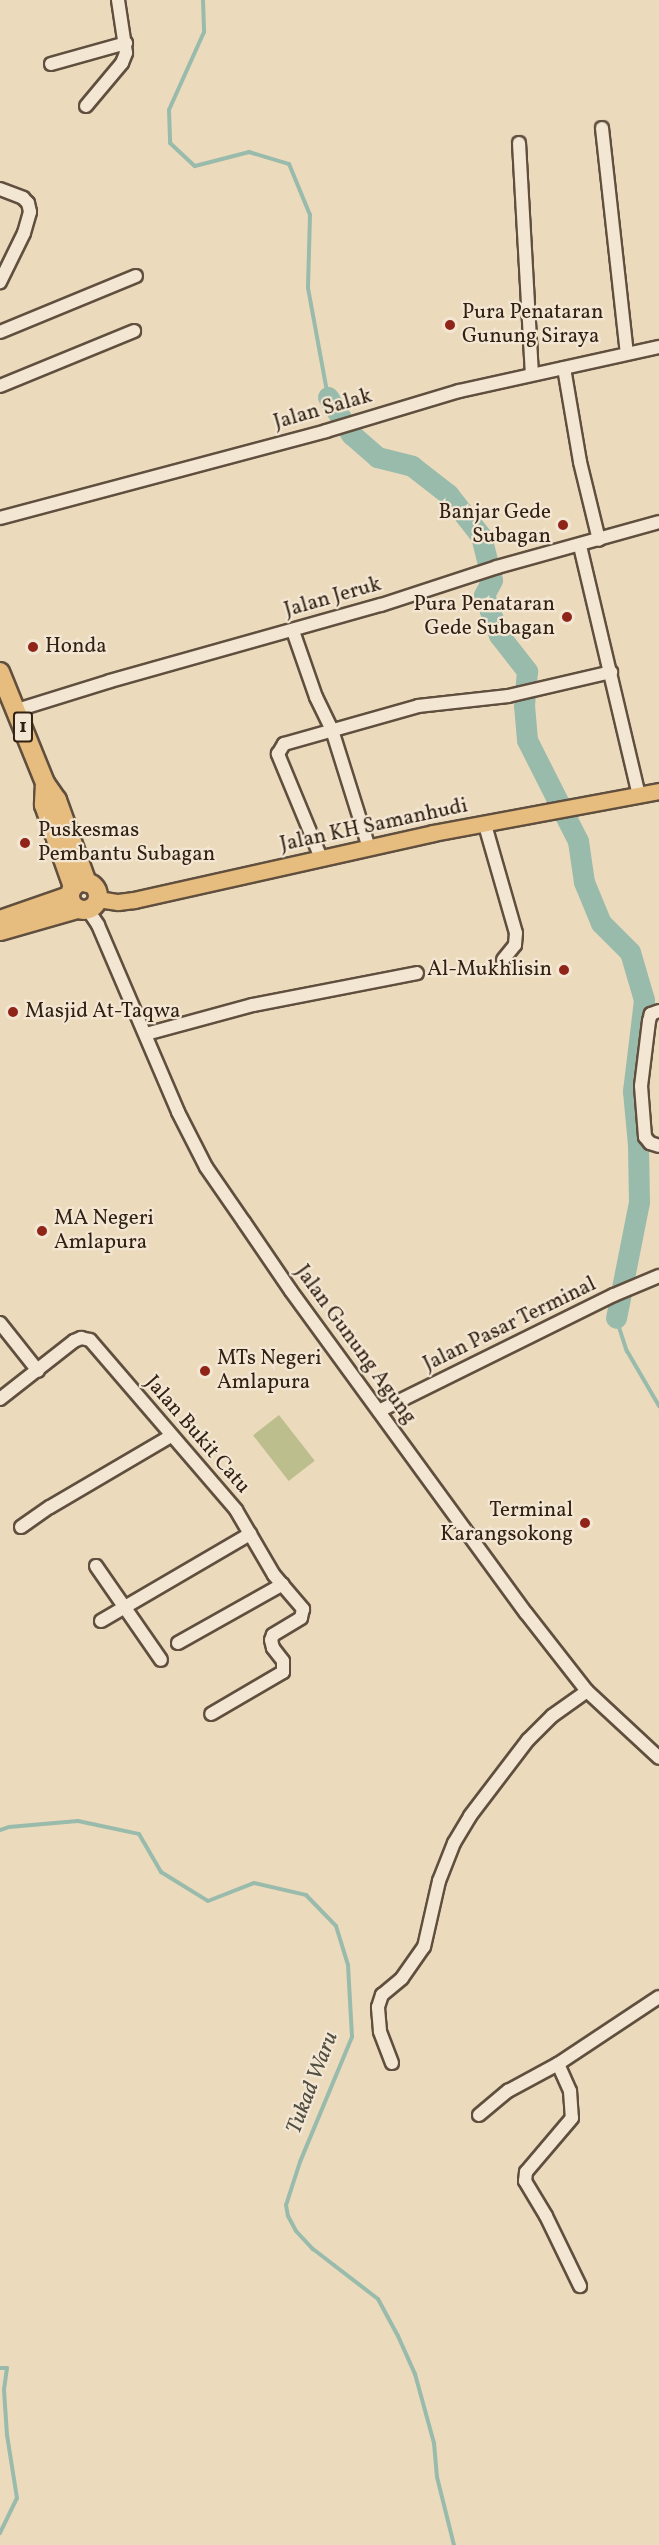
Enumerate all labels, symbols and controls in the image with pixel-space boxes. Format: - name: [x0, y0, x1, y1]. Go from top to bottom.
- place label: Pura Penataran Gunung Siraya: [462, 300, 604, 350]
- marker: Pura Penataran Gunung Siraya: [443, 318, 457, 332]
- street label: Jalan Salak: [271, 384, 375, 436]
- place label: Banjar Gede Subagan: [438, 500, 551, 550]
- marker: Banjar Gede Subagan: [556, 518, 570, 532]
- street label: Jalan Jeruk: [282, 572, 384, 624]
- place label: Pura Penataran Gede Subagan: [413, 592, 555, 642]
- marker: Pura Penataran Gede Subagan: [560, 610, 574, 624]
- place label: Honda: [45, 634, 107, 660]
- marker: Honda: [26, 640, 40, 654]
- road number: 1: [12, 710, 34, 744]
- street label: Jalan KH Samanhudi: [278, 794, 470, 858]
- place label: Puskesmas Pembantu Subagan: [38, 818, 215, 868]
- marker: Puskesmas Pembantu Subagan: [16, 834, 34, 852]
- place label: Al-Mukhlisin: [427, 957, 552, 983]
- marker: Al-Mukhlisin: [557, 963, 571, 977]
- place label: Masjid At-Taqwa: [25, 999, 181, 1025]
- marker: Masjid At-Taqwa: [6, 1005, 20, 1019]
- place label: MA Negeri Amlapura: [54, 1206, 154, 1256]
- marker: MA Negeri Amlapura: [35, 1224, 49, 1238]
- street label: Jalan Gunung Agung: [289, 1261, 421, 1429]
- street label: Jalan Pasar Terminal: [419, 1272, 601, 1378]
- place label: MTs Negeri Amlapura: [217, 1346, 321, 1396]
- marker: MTs Negeri Amlapura: [198, 1364, 212, 1378]
- street label: Jalan Bukit Catu: [139, 1371, 255, 1499]
- place label: Terminal Karangsokong: [440, 1498, 573, 1548]
- marker: Terminal Karangsokong: [578, 1516, 592, 1530]
- water label: Tukad Waru: [281, 2028, 345, 2138]

